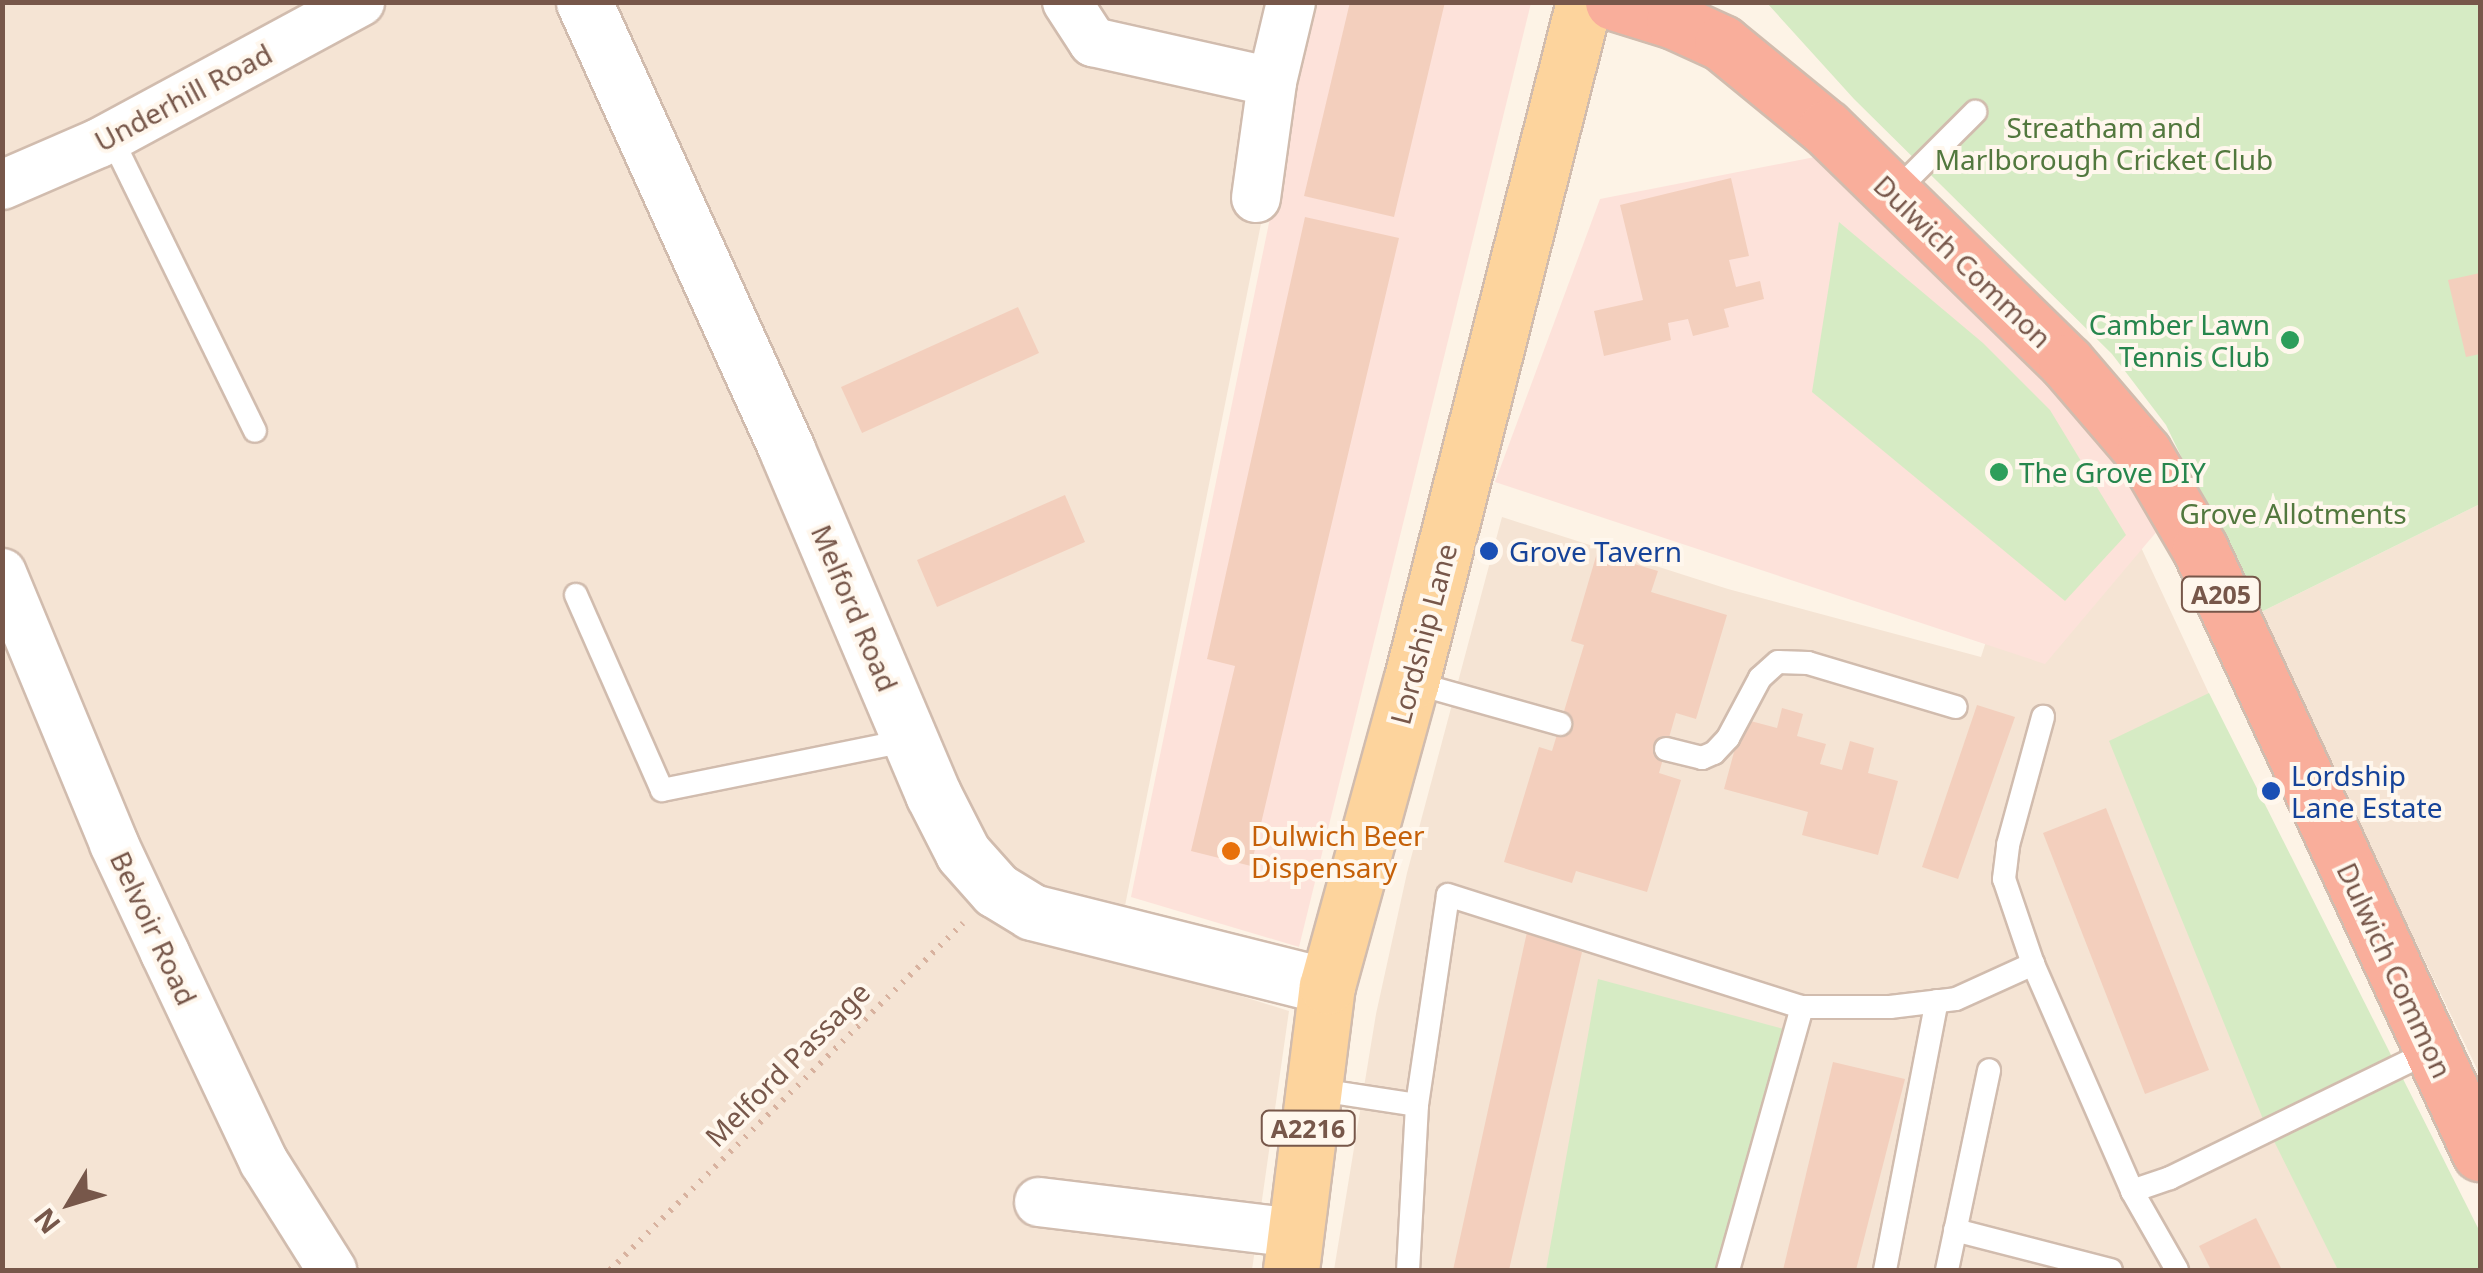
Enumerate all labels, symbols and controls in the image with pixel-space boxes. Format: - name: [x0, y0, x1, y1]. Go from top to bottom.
- street label: Underhill Road: [89, 36, 277, 158]
- park label: Streatham and Marlborough Cricket Club: [1935, 110, 2273, 176]
- street label: Dulwich Common: [1867, 168, 2059, 354]
- place label: Camber Lawn Tennis Club: [2089, 307, 2270, 373]
- marker: Camber Lawn Tennis Club: [2279, 329, 2301, 351]
- place label: The Grove DIY: [2019, 455, 2206, 489]
- marker: The Grove DIY: [1988, 461, 2010, 483]
- park label: Grove Allotments: [2179, 496, 2407, 530]
- street label: Melford Road: [805, 520, 905, 696]
- place label: Grove Tavern: [1509, 534, 1682, 568]
- street label: Lordship Lane: [1383, 540, 1463, 728]
- marker: Grove Tavern: [1478, 540, 1500, 562]
- road number: A205: [2178, 574, 2264, 614]
- place label: Lordship Lane Estate: [2291, 758, 2442, 824]
- marker: Lordship Lane Estate: [2260, 780, 2282, 802]
- place label: Dulwich Beer Dispensary: [1251, 818, 1425, 884]
- marker: Dulwich Beer Dispensary: [1220, 840, 1242, 862]
- street label: Belvoir Road: [104, 846, 204, 1010]
- street label: Dulwich Common: [2330, 857, 2460, 1083]
- street label: Melford Passage: [698, 975, 876, 1153]
- road number: A2216: [1260, 1108, 1356, 1148]
- north arrow: [20, 1153, 120, 1253]
- text: N: [24, 1201, 68, 1242]

